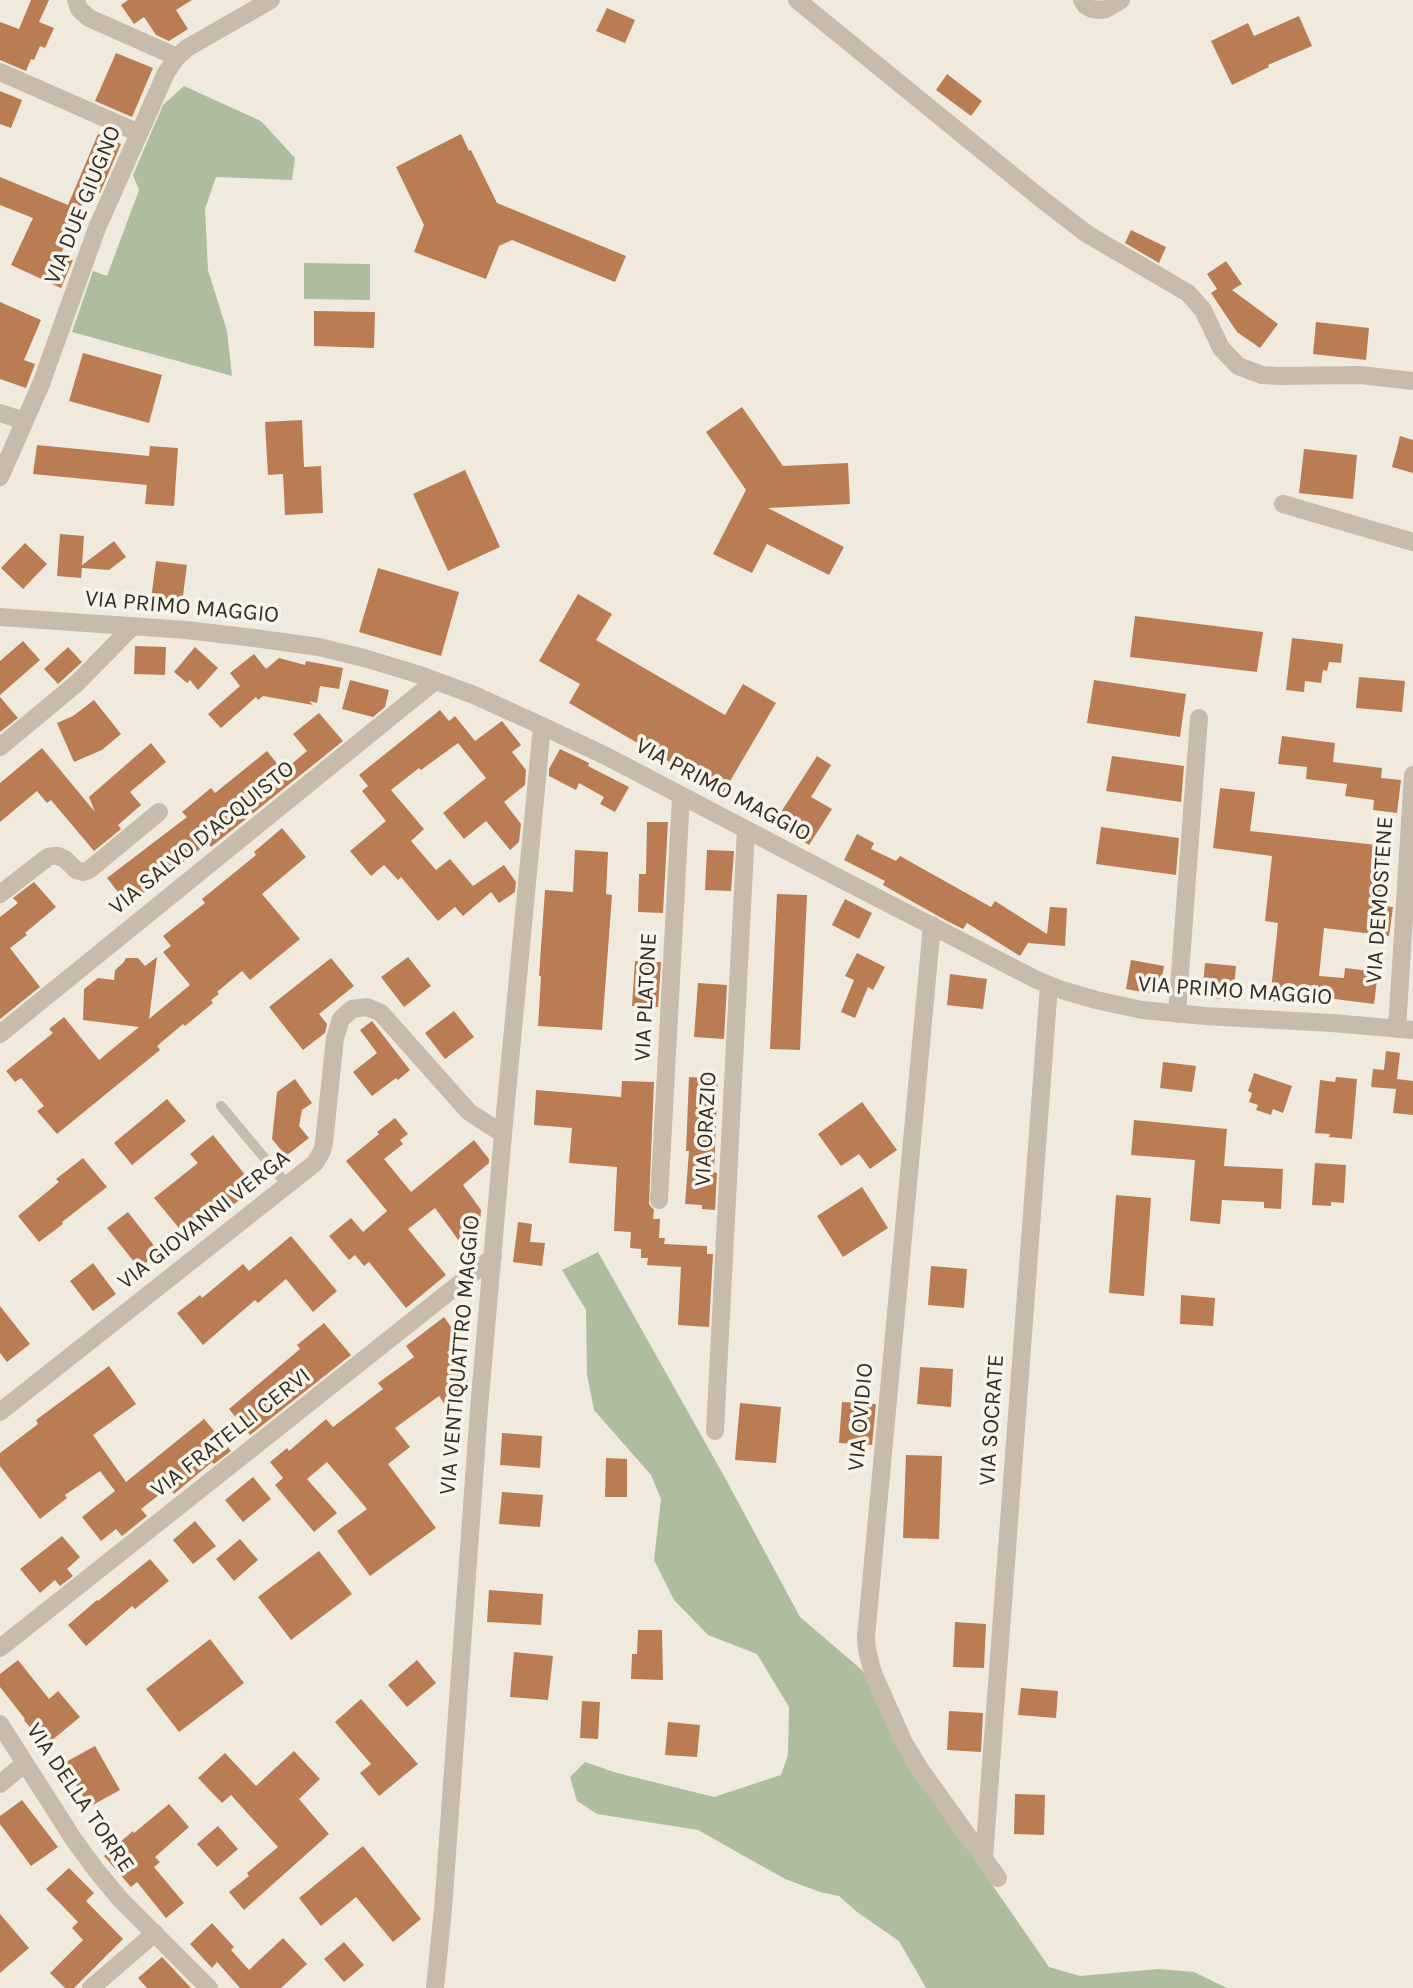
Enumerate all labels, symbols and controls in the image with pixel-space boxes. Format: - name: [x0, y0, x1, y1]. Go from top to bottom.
- street label: VIA DUE GIUGNO: [39, 122, 127, 288]
- street label: VIA PRIMO MAGGIO: [84, 585, 280, 629]
- street label: VIA PRIMO MAGGIO: [631, 732, 815, 848]
- street label: VIA SALVO D'ACQUISTO: [104, 755, 300, 921]
- street label: VIA DEMOSTENE: [1360, 815, 1400, 985]
- street label: VIA PLATONE: [629, 932, 663, 1062]
- street label: VIA PRIMO MAGGIO: [1137, 970, 1333, 1012]
- street label: VIA ORAZIO: [689, 1071, 723, 1187]
- street label: VIA GIOVANNI VERGA: [112, 1144, 296, 1296]
- street label: VIA VENTIQUATTRO MAGGIO: [434, 1214, 486, 1496]
- street label: VIA SOCRATE: [974, 1353, 1010, 1487]
- street label: VIA FRATELLI CERVI: [146, 1362, 316, 1504]
- street label: VIA OVIDIO: [843, 1362, 879, 1472]
- street label: VIA DELLA TORRE: [20, 1718, 140, 1878]

